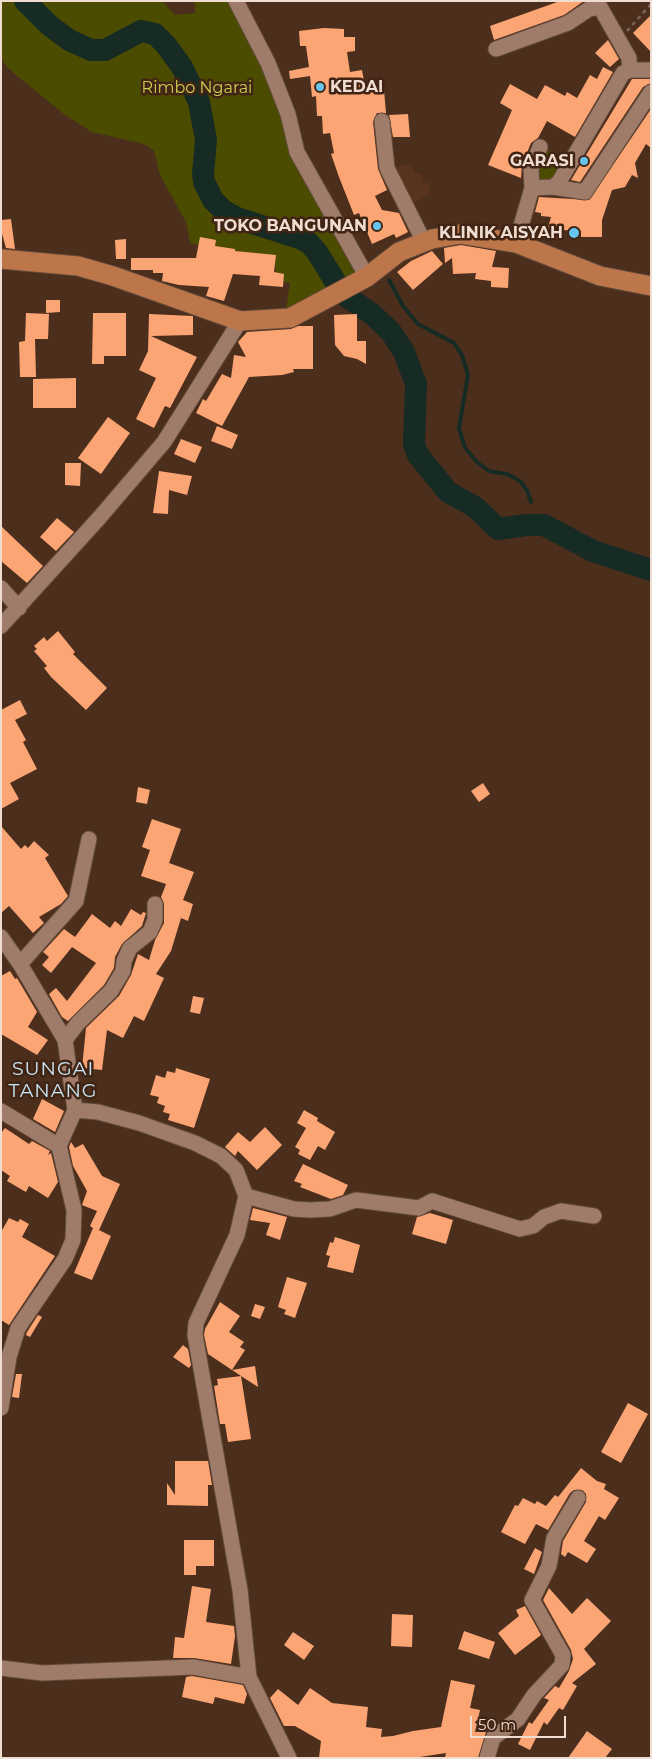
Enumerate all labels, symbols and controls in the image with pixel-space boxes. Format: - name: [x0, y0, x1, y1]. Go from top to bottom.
- place label: KEDAI: [330, 77, 383, 97]
- park label: Rimbo Ngarai: [142, 78, 252, 98]
- marker: KEDAI: [314, 81, 326, 93]
- place label: GARASI: [510, 151, 574, 171]
- marker: GARASI: [578, 155, 590, 167]
- place label: TOKO BANGUNAN: [214, 216, 367, 236]
- marker: TOKO BANGUNAN: [371, 220, 383, 232]
- place label: KLINIK AISYAH: [439, 223, 563, 243]
- marker: KLINIK AISYAH: [567, 226, 581, 240]
- district label: SUNGAI TANANG: [8, 1058, 98, 1102]
- scale bar: [472, 1706, 568, 1738]
- text: 50 m: [478, 1715, 516, 1734]

